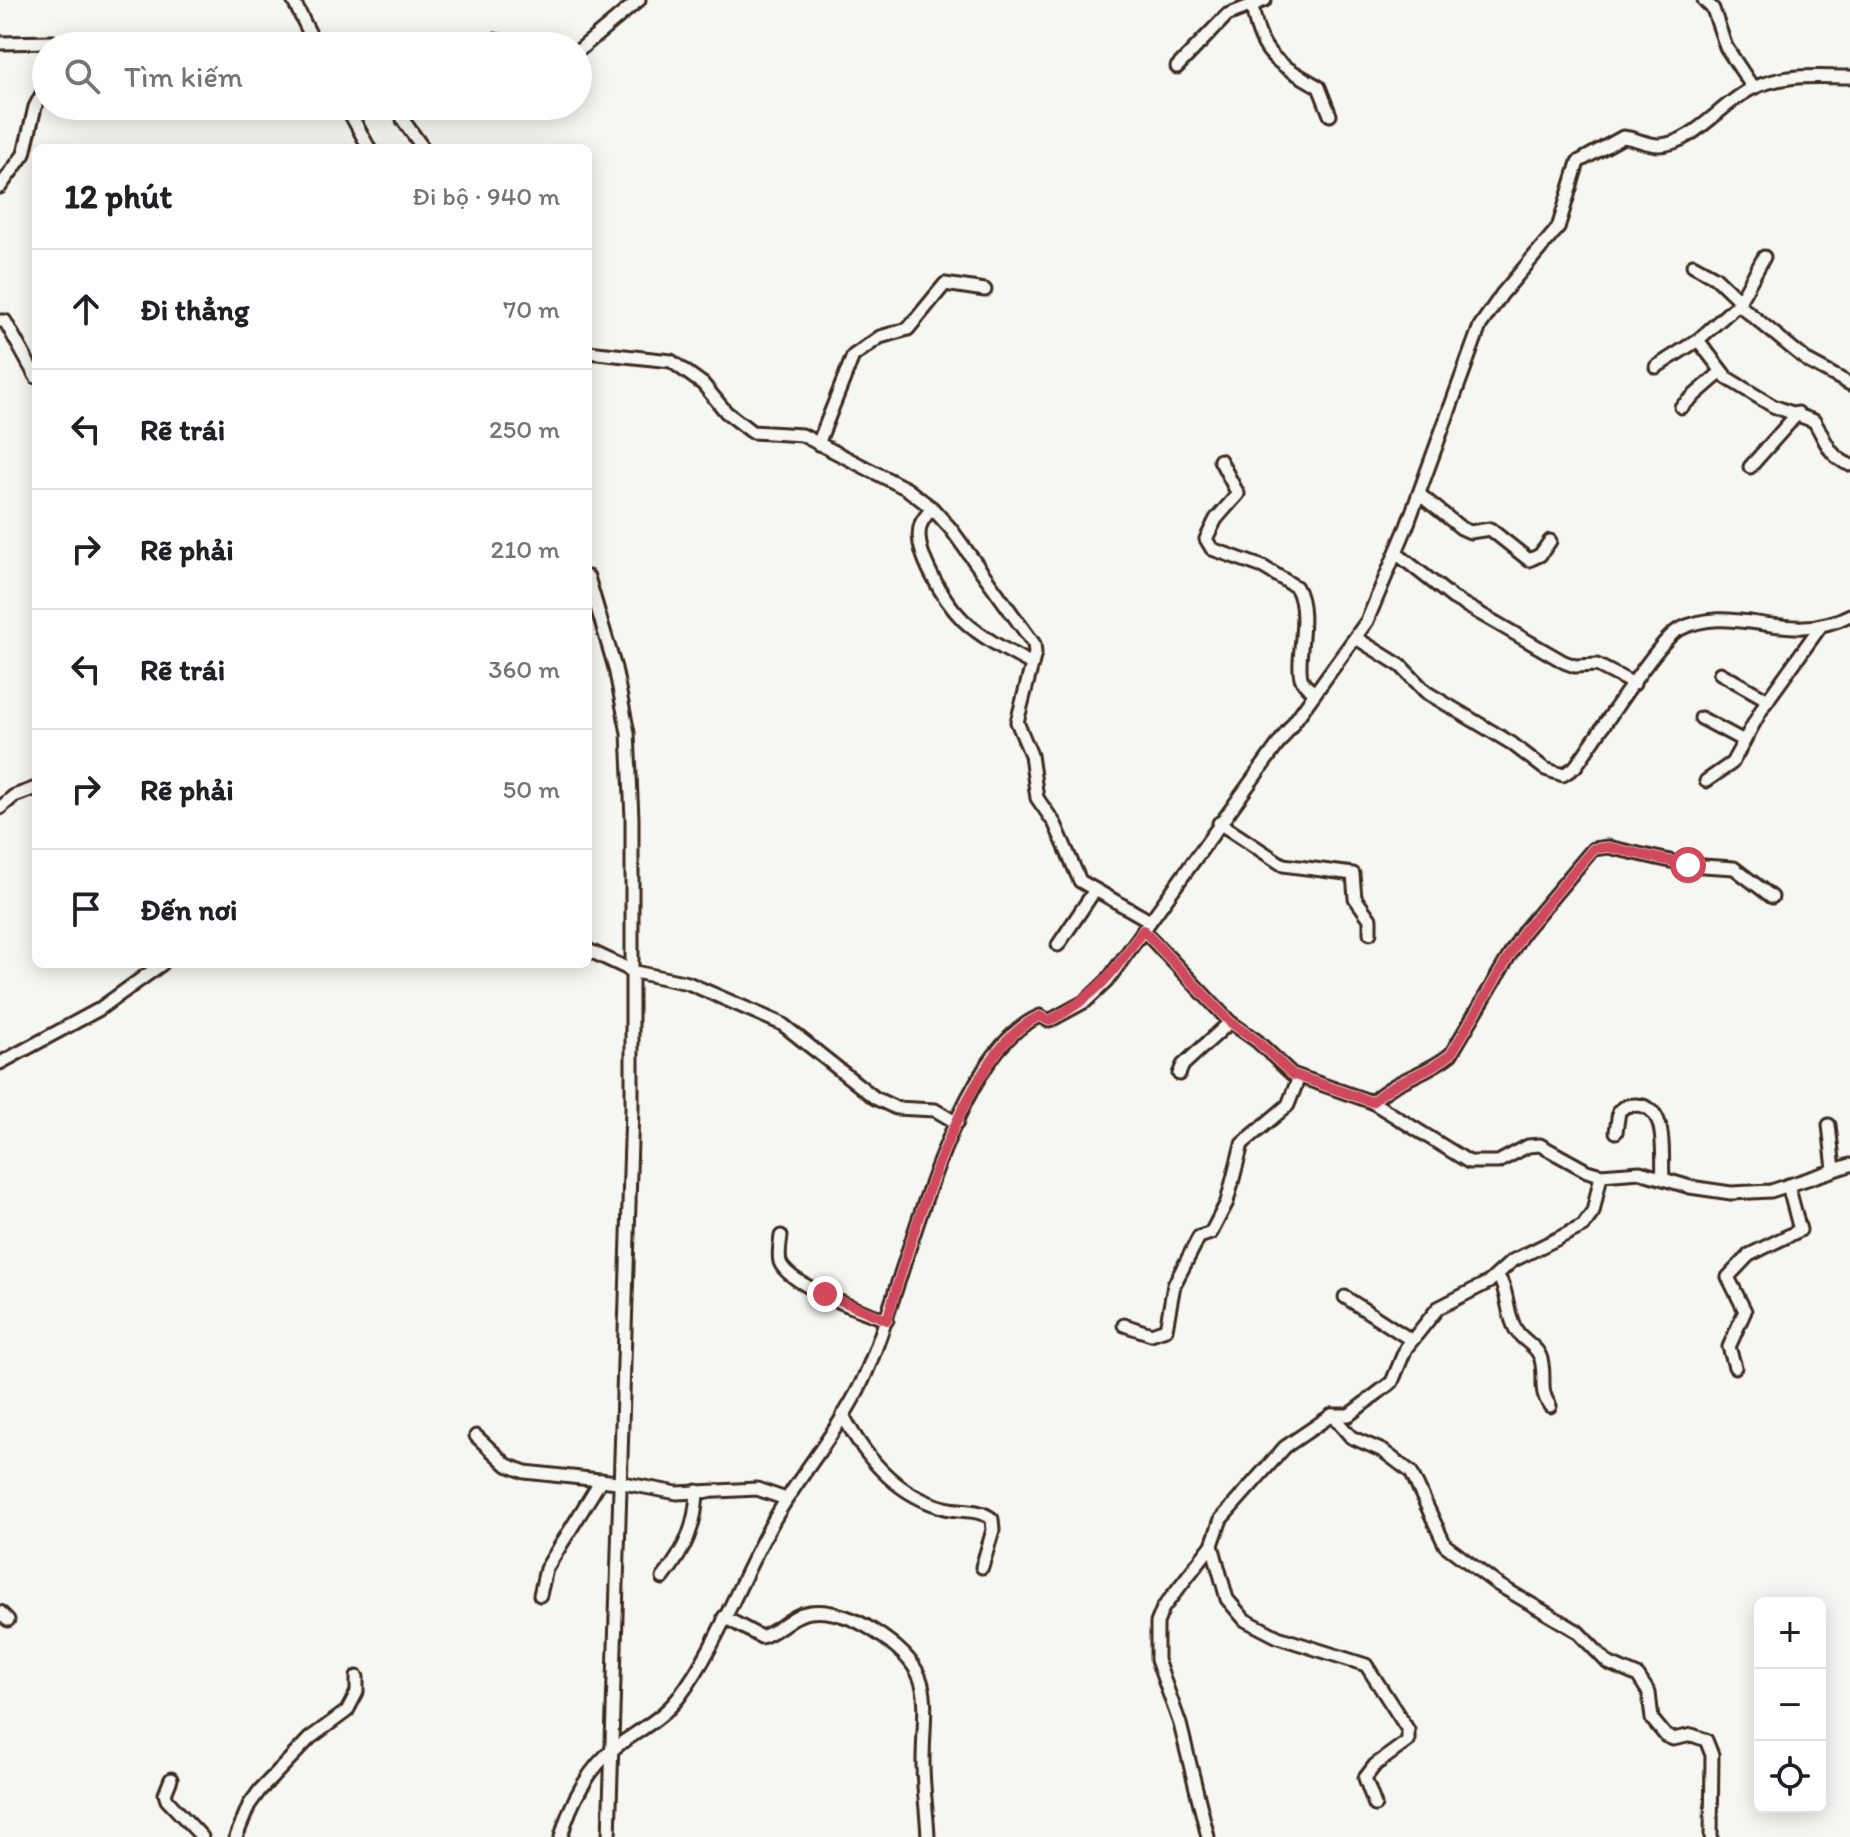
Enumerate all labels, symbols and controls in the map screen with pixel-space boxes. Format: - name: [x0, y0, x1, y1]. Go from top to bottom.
- search box: [32, 32, 592, 120]
- icon: search: [60, 54, 104, 98]
- text: Tìm kiếm: [124, 58, 243, 95]
- text: 12 phút: [64, 176, 172, 217]
- text: Đi bộ · 940 m: [412, 180, 560, 212]
- icon: ahead: [64, 287, 108, 331]
- text: Đi thẳng: [140, 291, 249, 328]
- text: 70 m: [503, 293, 560, 325]
- icon: left: [64, 407, 108, 451]
- text: Rẽ trái: [140, 411, 225, 448]
- text: 250 m: [489, 413, 560, 445]
- icon: right: [64, 527, 108, 571]
- text: Rẽ phải: [140, 531, 234, 568]
- text: 210 m: [491, 533, 560, 565]
- icon: left: [64, 647, 108, 691]
- text: Rẽ trái: [140, 651, 225, 688]
- text: 360 m: [488, 653, 560, 685]
- icon: right: [64, 767, 108, 811]
- text: Rẽ phải: [140, 771, 234, 808]
- text: 50 m: [503, 773, 560, 805]
- route start: [1670, 847, 1706, 883]
- icon: arrive: [64, 887, 108, 931]
- text: Đến nơi: [140, 891, 238, 928]
- route end: [807, 1276, 843, 1312]
- map controls: [1754, 1597, 1826, 1813]
- button: +: [1754, 1597, 1826, 1669]
- button: −: [1754, 1669, 1826, 1741]
- button: locate: [1754, 1741, 1826, 1813]

